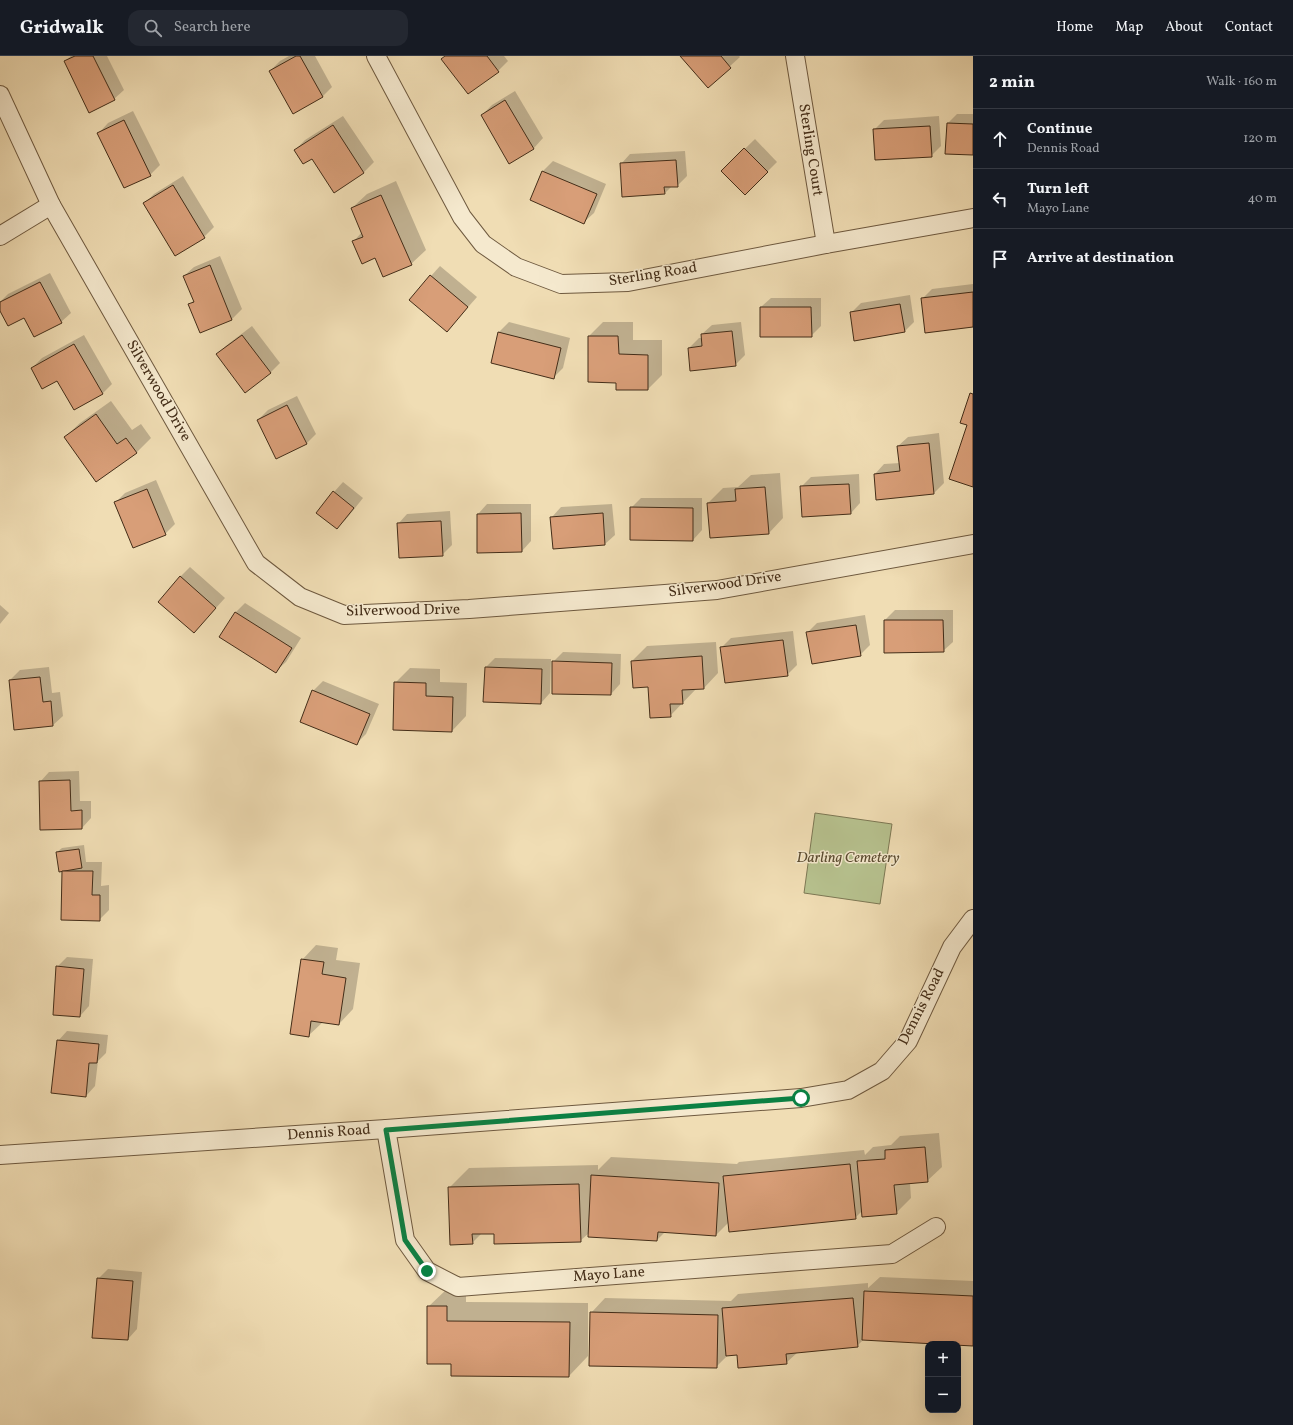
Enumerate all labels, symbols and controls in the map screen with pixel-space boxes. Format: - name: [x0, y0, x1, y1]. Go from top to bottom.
- search box: [128, 10, 408, 46]
- text: Gridwalk: [20, 15, 104, 41]
- icon: search: [142, 17, 164, 39]
- text: Search here: [174, 17, 251, 38]
- text: Home: [1056, 18, 1093, 37]
- text: Map: [1115, 18, 1143, 37]
- text: About: [1165, 18, 1203, 37]
- text: Contact: [1225, 18, 1273, 37]
- text: 2 min: [989, 71, 1035, 94]
- text: Walk · 160 m: [1206, 73, 1277, 91]
- street label: Sterling Court: [792, 102, 828, 198]
- text: Continue: [1027, 119, 1092, 140]
- icon: ahead: [989, 128, 1011, 150]
- text: 120 m: [1243, 130, 1277, 148]
- text: Dennis Road: [1027, 140, 1100, 158]
- text: Turn left: [1027, 179, 1089, 200]
- icon: left: [989, 188, 1011, 210]
- text: 40 m: [1248, 190, 1277, 208]
- text: Mayo Lane: [1027, 200, 1089, 218]
- icon: arrive: [989, 248, 1011, 270]
- text: Arrive at destination: [1027, 248, 1174, 269]
- street label: Sterling Road: [607, 258, 699, 292]
- street label: Silverwood Drive: [120, 336, 196, 446]
- street label: Silverwood Drive: [667, 567, 783, 603]
- street label: Silverwood Drive: [346, 600, 460, 622]
- park label: Darling Cemetery: [796, 848, 900, 869]
- street label: Dennis Road: [894, 965, 950, 1049]
- route start: [792, 1089, 810, 1107]
- street label: Dennis Road: [286, 1120, 372, 1146]
- route end: [418, 1262, 436, 1280]
- street label: Mayo Lane: [572, 1262, 646, 1288]
- map controls: [925, 1341, 961, 1413]
- button: +: [925, 1341, 961, 1377]
- button: −: [925, 1377, 961, 1413]

